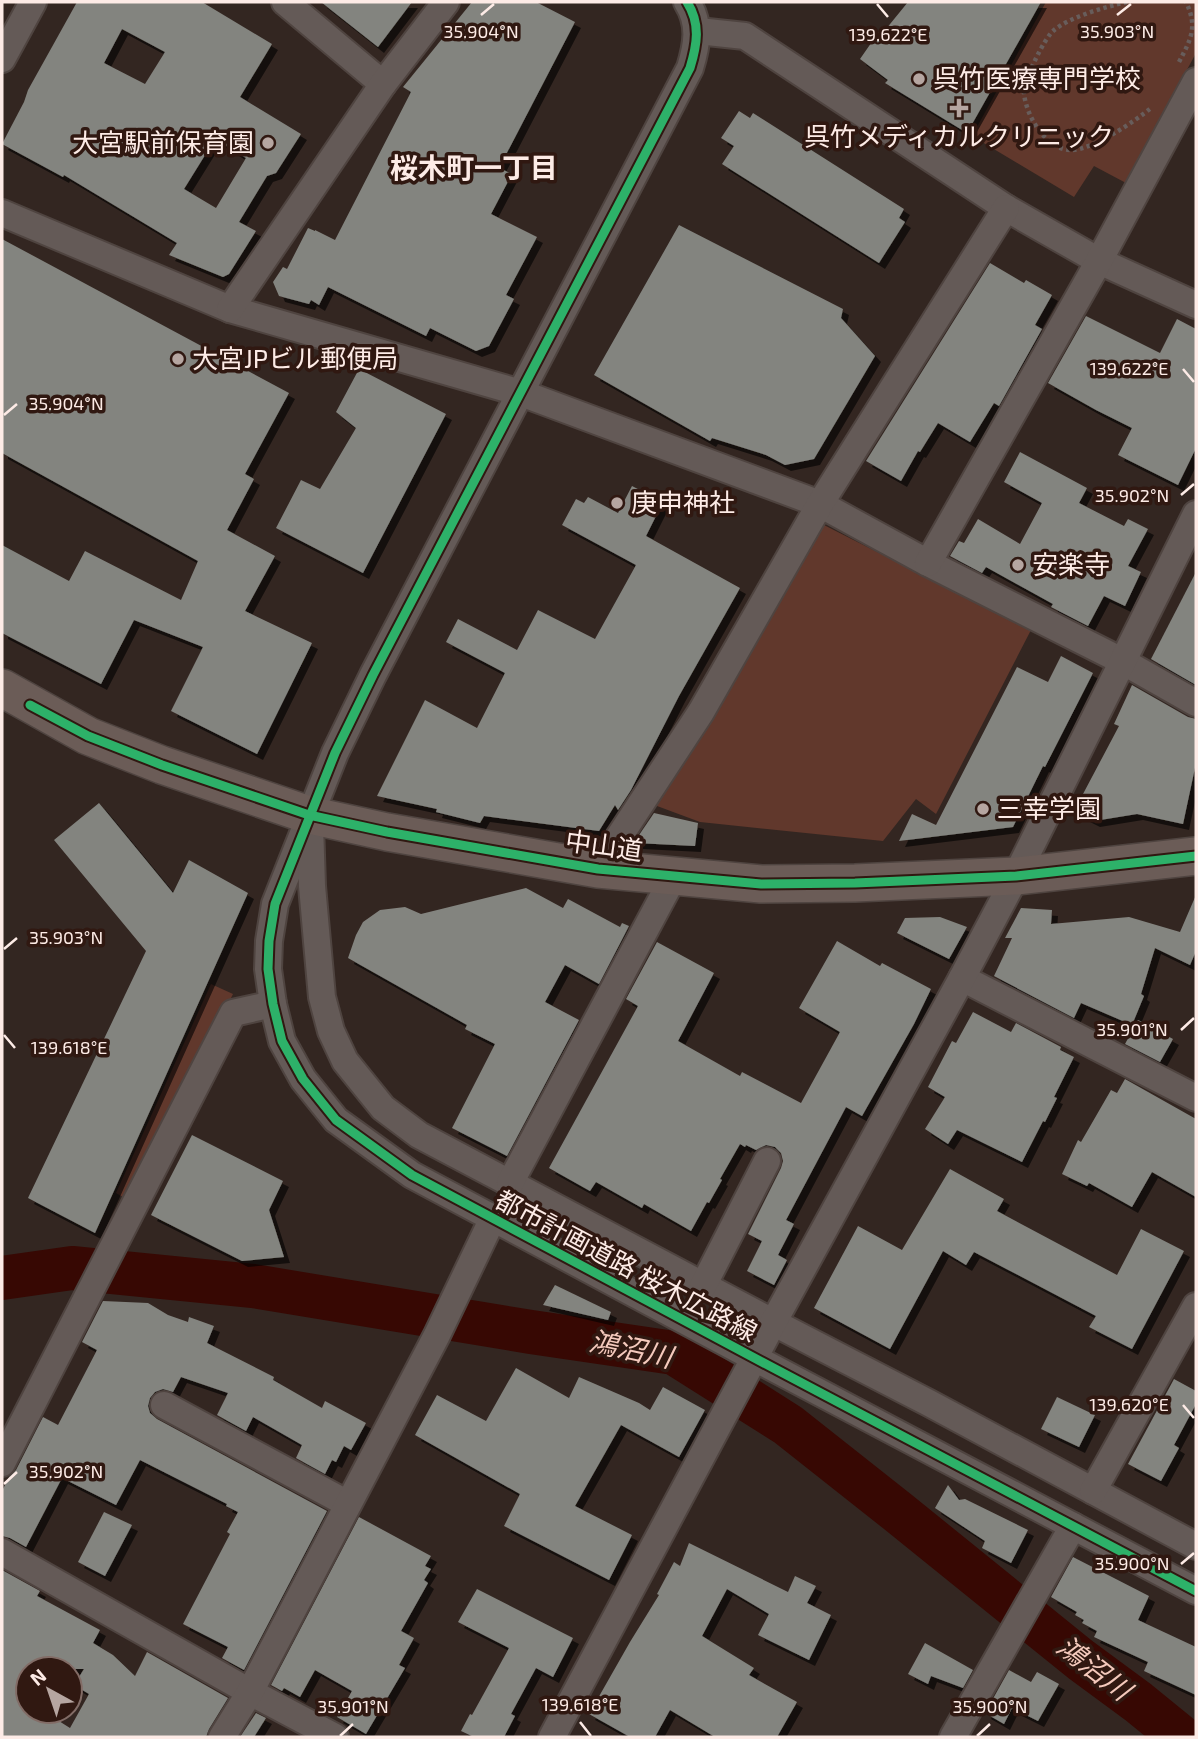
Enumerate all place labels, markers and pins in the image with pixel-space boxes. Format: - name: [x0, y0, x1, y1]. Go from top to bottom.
- place label: 呉竹医療専門学校: [933, 62, 1141, 93]
- marker: 呉竹医療専門学校: [911, 71, 927, 87]
- marker: 呉竹メディカルクリニック: [949, 98, 969, 118]
- place label: 呉竹メディカルクリニック: [804, 120, 1114, 151]
- place label: 大宮駅前保育園: [72, 126, 254, 157]
- marker: 大宮駅前保育園: [260, 135, 276, 151]
- place label: 大宮JPビル郵便局: [192, 342, 398, 373]
- marker: 大宮JPビル郵便局: [170, 351, 186, 367]
- place label: 庚申神社: [631, 486, 735, 517]
- marker: 庚申神社: [609, 495, 625, 511]
- place label: 安楽寺: [1032, 548, 1110, 579]
- marker: 安楽寺: [1010, 557, 1026, 573]
- place label: 三幸学園: [997, 792, 1101, 823]
- marker: 三幸学園: [975, 801, 991, 817]

